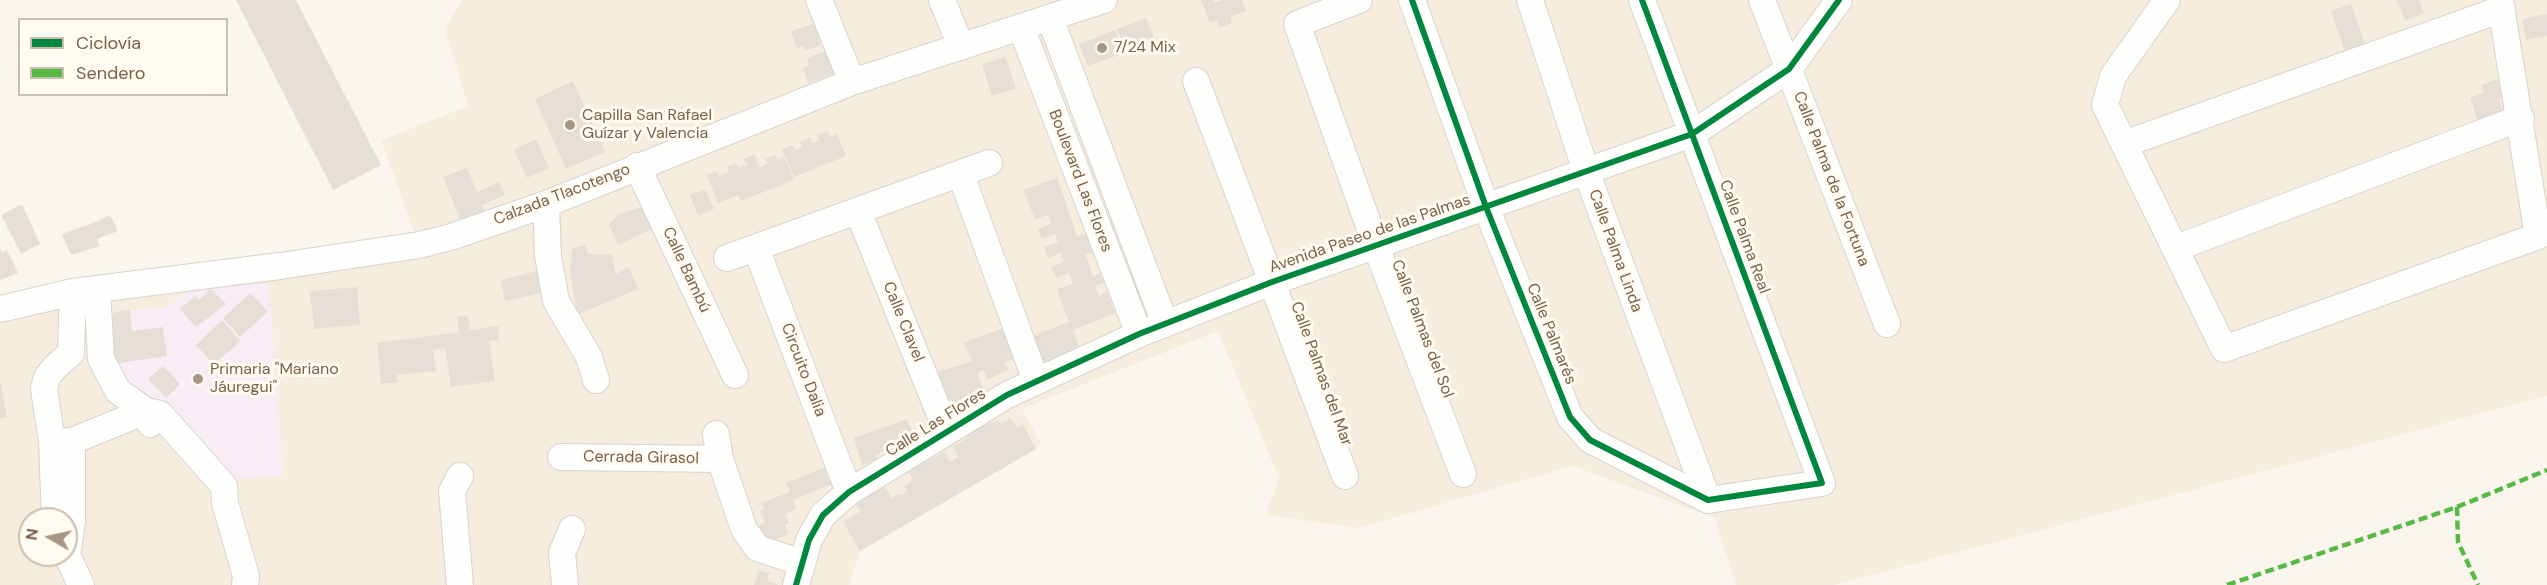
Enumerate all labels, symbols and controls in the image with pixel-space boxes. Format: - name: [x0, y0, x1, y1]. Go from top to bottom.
- legend: [18, 18, 228, 96]
- text: Ciclovía: [76, 31, 141, 55]
- place label: 7/24 Mix: [1114, 38, 1176, 58]
- marker: 7/24 Mix: [1095, 41, 1109, 55]
- text: Sendero: [76, 61, 146, 85]
- street label: Calle Palma de la Fortuna: [1789, 89, 1873, 269]
- place label: Capilla San Rafael Guízar y Valencia: [582, 106, 712, 144]
- street label: Boulevard Las Flores: [1044, 107, 1116, 255]
- marker: Capilla San Rafael Guízar y Valencia: [563, 118, 577, 132]
- street label: Calzada Tlacotengo: [491, 160, 633, 230]
- street label: Calle Palma Real: [1715, 178, 1773, 296]
- street label: Calle Palma Linda: [1584, 187, 1646, 315]
- street label: Avenida Paseo de las Palmas: [1267, 190, 1473, 278]
- street label: Calle Bambú: [658, 224, 714, 316]
- street label: Calle Palmas del Sol: [1387, 257, 1457, 401]
- street label: Calle Clavel: [878, 279, 928, 365]
- street label: Calle Palmarés: [1522, 281, 1580, 387]
- street label: Calle Palmas del Mar: [1286, 299, 1356, 449]
- street label: Circuito Dalia: [776, 320, 830, 420]
- place label: Primaria "Mariano Jáuregui": [210, 360, 339, 398]
- marker: Primaria "Mariano Jáuregui": [191, 372, 205, 386]
- street label: Calle Las Flores: [882, 385, 990, 461]
- street label: Cerrada Girasol: [583, 447, 699, 469]
- north arrow: [18, 507, 78, 567]
- text: N: [20, 527, 43, 542]

